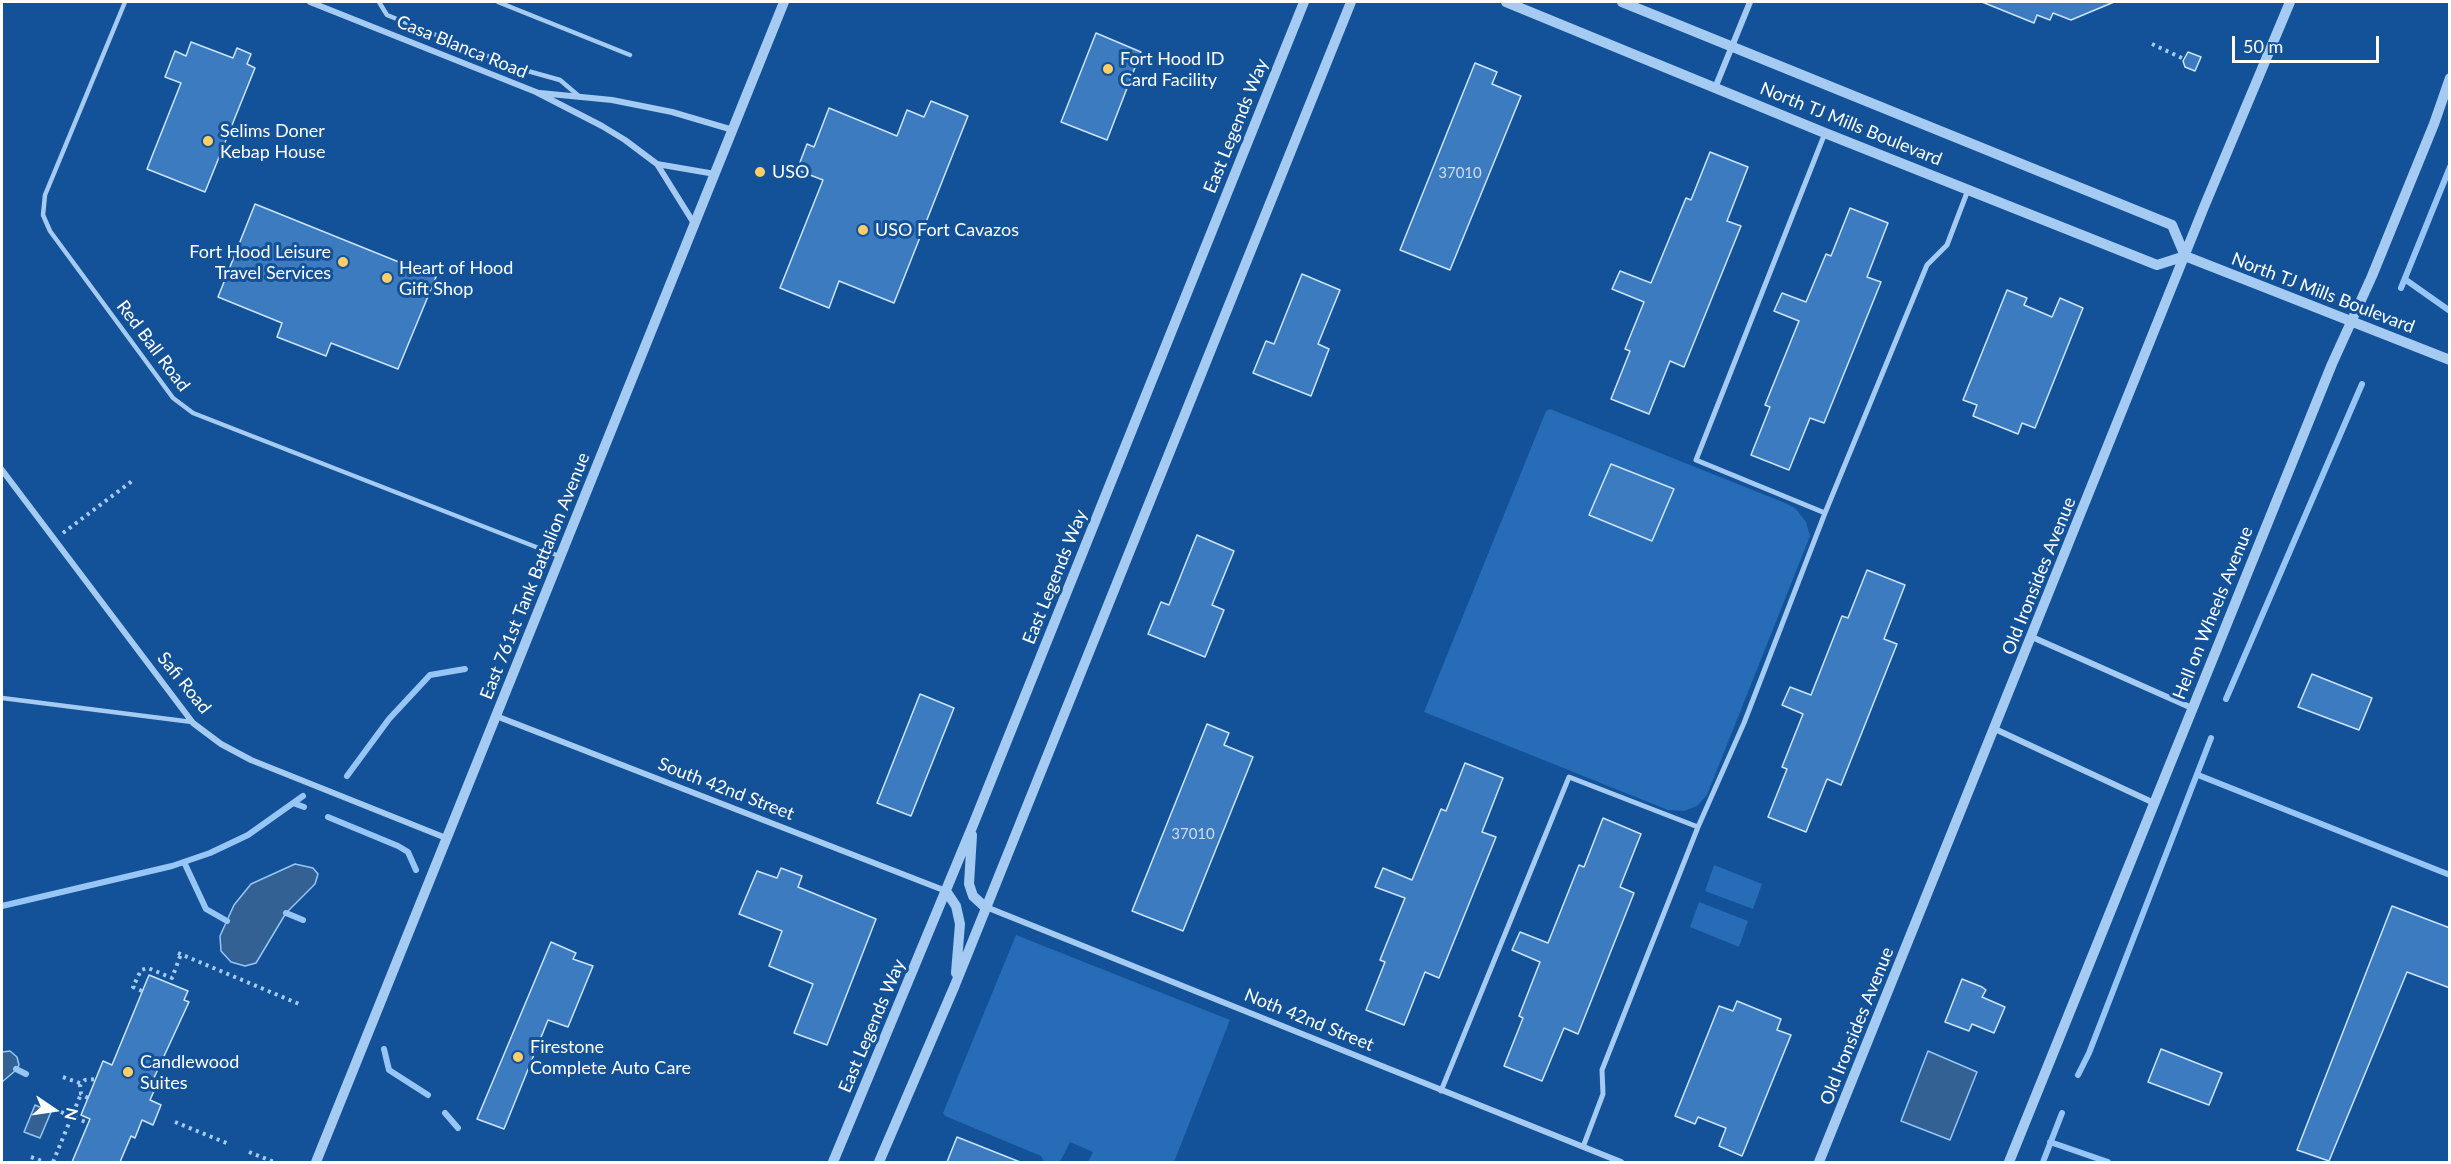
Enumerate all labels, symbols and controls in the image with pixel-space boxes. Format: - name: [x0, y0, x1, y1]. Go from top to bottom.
- street label: Casa Blanca Road: [393, 11, 531, 83]
- scale bar: [2235, 24, 2382, 62]
- text: 50 m: [2243, 35, 2283, 57]
- place label: Fort Hood ID Card Facility: [1120, 48, 1225, 90]
- street label: East Legends Way: [1199, 56, 1273, 196]
- marker: Fort Hood ID Card Facility: [1101, 62, 1115, 76]
- street label: North TJ Mills Boulevard: [1757, 78, 1945, 170]
- place label: Selims Doner Kebap House: [220, 120, 325, 162]
- marker: Selims Doner Kebap House: [201, 134, 215, 148]
- place label: USO: [772, 161, 809, 183]
- house number: 37010: [1438, 164, 1482, 182]
- marker: USO: [753, 165, 767, 179]
- place label: USO Fort Cavazos: [875, 219, 1019, 241]
- marker: USO Fort Cavazos: [856, 223, 870, 237]
- place label: Fort Hood Leisure Travel Services: [189, 241, 331, 284]
- street label: North TJ Mills Boulevard: [2228, 248, 2418, 338]
- marker: Fort Hood Leisure Travel Services: [336, 255, 350, 269]
- place label: Heart of Hood Gift Shop: [399, 257, 513, 300]
- marker: Heart of Hood Gift Shop: [380, 271, 394, 285]
- street label: Red Ball Road: [112, 296, 194, 396]
- street label: East 761st Tank Battalion Avenue: [476, 449, 594, 703]
- street label: Old Ironsides Avenue: [1997, 494, 2081, 658]
- street label: East Legends Way: [1018, 507, 1092, 647]
- street label: Hell on Wheels Avenue: [2168, 523, 2258, 703]
- street label: Safi Road: [153, 648, 215, 718]
- street label: South 42nd Street: [655, 753, 797, 825]
- house number: 37010: [1171, 825, 1215, 843]
- street label: Old Ironsides Avenue: [1815, 944, 1899, 1108]
- street label: East Legends Way: [834, 956, 910, 1096]
- street label: Noth 42nd Street: [1241, 984, 1377, 1056]
- place label: Firestone Complete Auto Care: [530, 1036, 691, 1078]
- marker: Firestone Complete Auto Care: [511, 1050, 525, 1064]
- place label: Candlewood Suites: [140, 1051, 239, 1094]
- marker: Candlewood Suites: [121, 1065, 135, 1079]
- north arrow: [24, 1080, 84, 1140]
- text: N: [61, 1106, 83, 1122]

